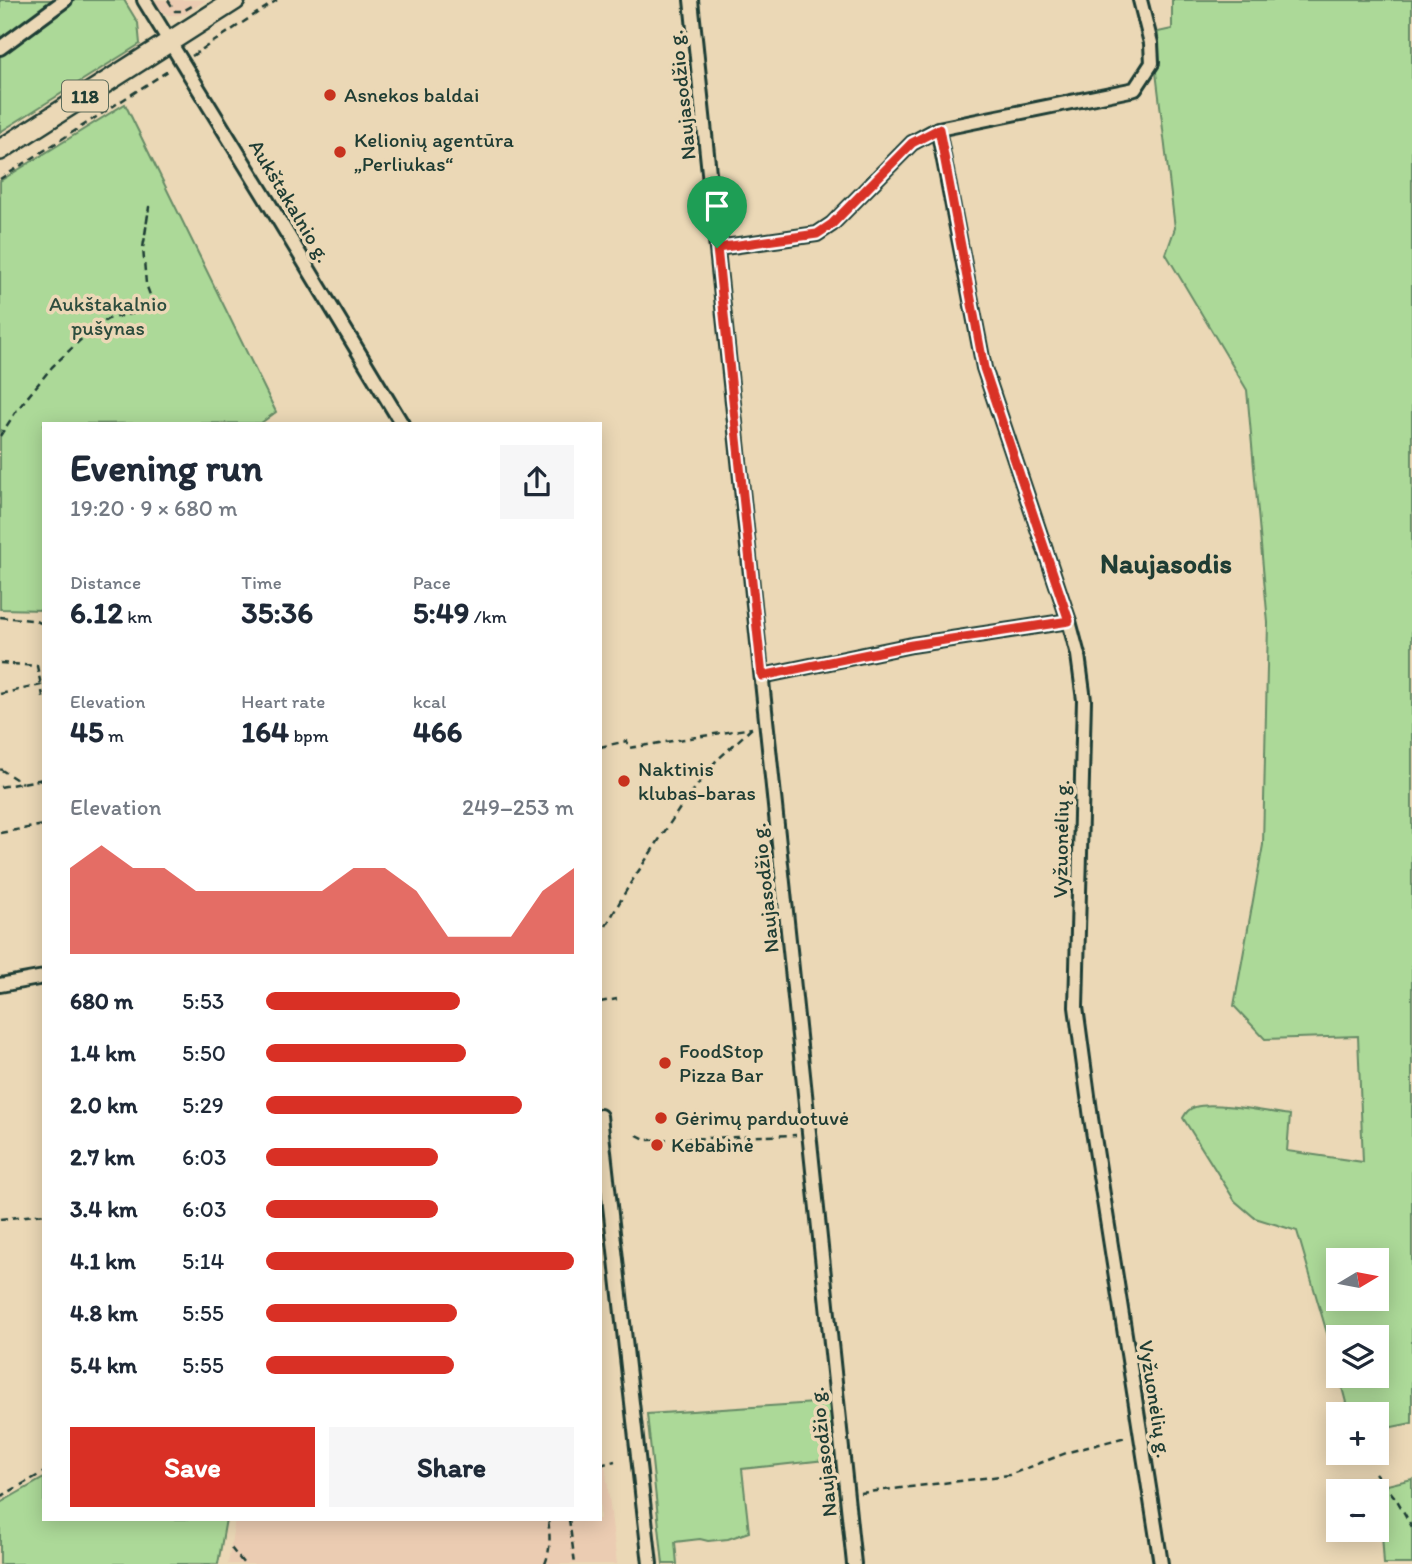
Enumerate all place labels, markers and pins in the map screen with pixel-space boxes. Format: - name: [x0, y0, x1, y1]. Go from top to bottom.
- place label: Asnekos baldai: [344, 82, 479, 107]
- marker: Asnekos baldai: [322, 87, 338, 103]
- place label: Kelionių agentūra „Perliukas“: [354, 127, 514, 176]
- marker: Kelionių agentūra „Perliukas“: [332, 144, 348, 160]
- pin: [687, 176, 747, 248]
- place label: Naktinis klubas-baras: [638, 756, 756, 805]
- marker: Naktinis klubas-baras: [616, 773, 632, 789]
- place label: FoodStop Pizza Bar: [679, 1038, 764, 1087]
- marker: FoodStop Pizza Bar: [657, 1055, 673, 1071]
- place label: Gėrimų parduotuvė: [675, 1105, 849, 1130]
- marker: Gėrimų parduotuvė: [653, 1110, 669, 1126]
- place label: Kebabinė: [671, 1132, 754, 1157]
- marker: Kebabinė: [649, 1137, 665, 1153]

